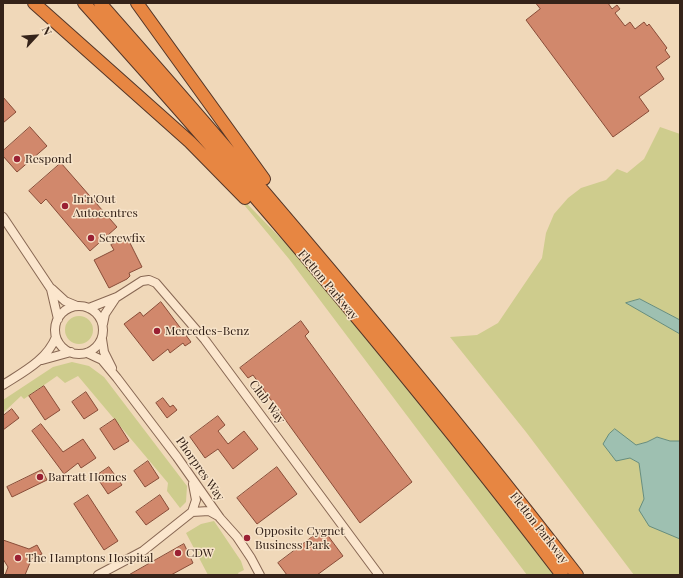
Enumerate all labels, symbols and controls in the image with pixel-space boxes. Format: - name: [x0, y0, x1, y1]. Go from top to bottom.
- north arrow: [16, 16, 56, 56]
- text: N: [39, 24, 56, 37]
- place label: Respond: [25, 152, 72, 166]
- marker: Respond: [12, 154, 22, 164]
- place label: In'n'Out Autocentres: [73, 192, 138, 220]
- marker: In'n'Out Autocentres: [60, 201, 70, 211]
- place label: Screwfix: [99, 231, 145, 245]
- marker: Screwfix: [86, 233, 96, 243]
- street label: Fletton Parkway: [295, 247, 361, 323]
- place label: Mercedes-Benz: [165, 324, 249, 338]
- marker: Mercedes-Benz: [152, 326, 162, 336]
- street label: Club Way: [246, 377, 288, 427]
- street label: Phorpres Way: [173, 434, 227, 504]
- place label: Barratt Homes: [48, 470, 127, 484]
- marker: Barratt Homes: [35, 472, 45, 482]
- street label: Fletton Parkway: [507, 489, 571, 567]
- place label: Opposite Cygnet Business Park: [255, 524, 345, 552]
- marker: Opposite Cygnet Business Park: [242, 533, 252, 543]
- place label: CDW: [186, 546, 214, 560]
- marker: CDW: [173, 548, 183, 558]
- place label: The Hamptons Hospital: [26, 551, 153, 565]
- marker: The Hamptons Hospital: [13, 553, 23, 563]

